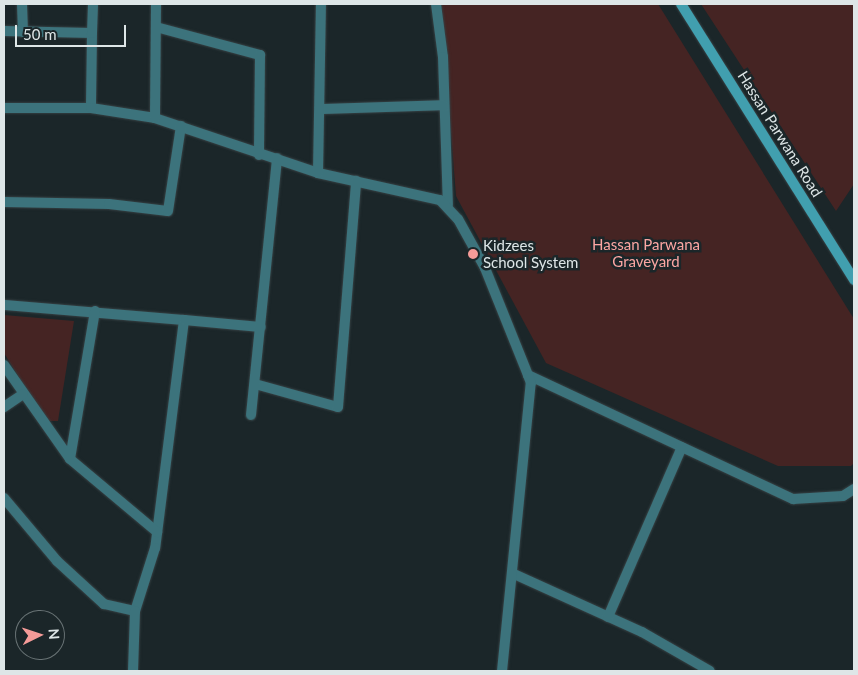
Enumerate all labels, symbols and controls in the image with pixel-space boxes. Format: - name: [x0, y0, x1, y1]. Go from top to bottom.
- scale bar: [18, 15, 129, 47]
- text: 50 m: [23, 25, 57, 43]
- street label: Hassan Parwana Road: [734, 68, 826, 200]
- park label: Hassan Parwana Graveyard: [592, 235, 700, 270]
- place label: Kidzees School System: [483, 236, 578, 271]
- marker: Kidzees School System: [467, 248, 479, 260]
- north arrow: [15, 610, 65, 660]
- text: N: [46, 628, 63, 640]

